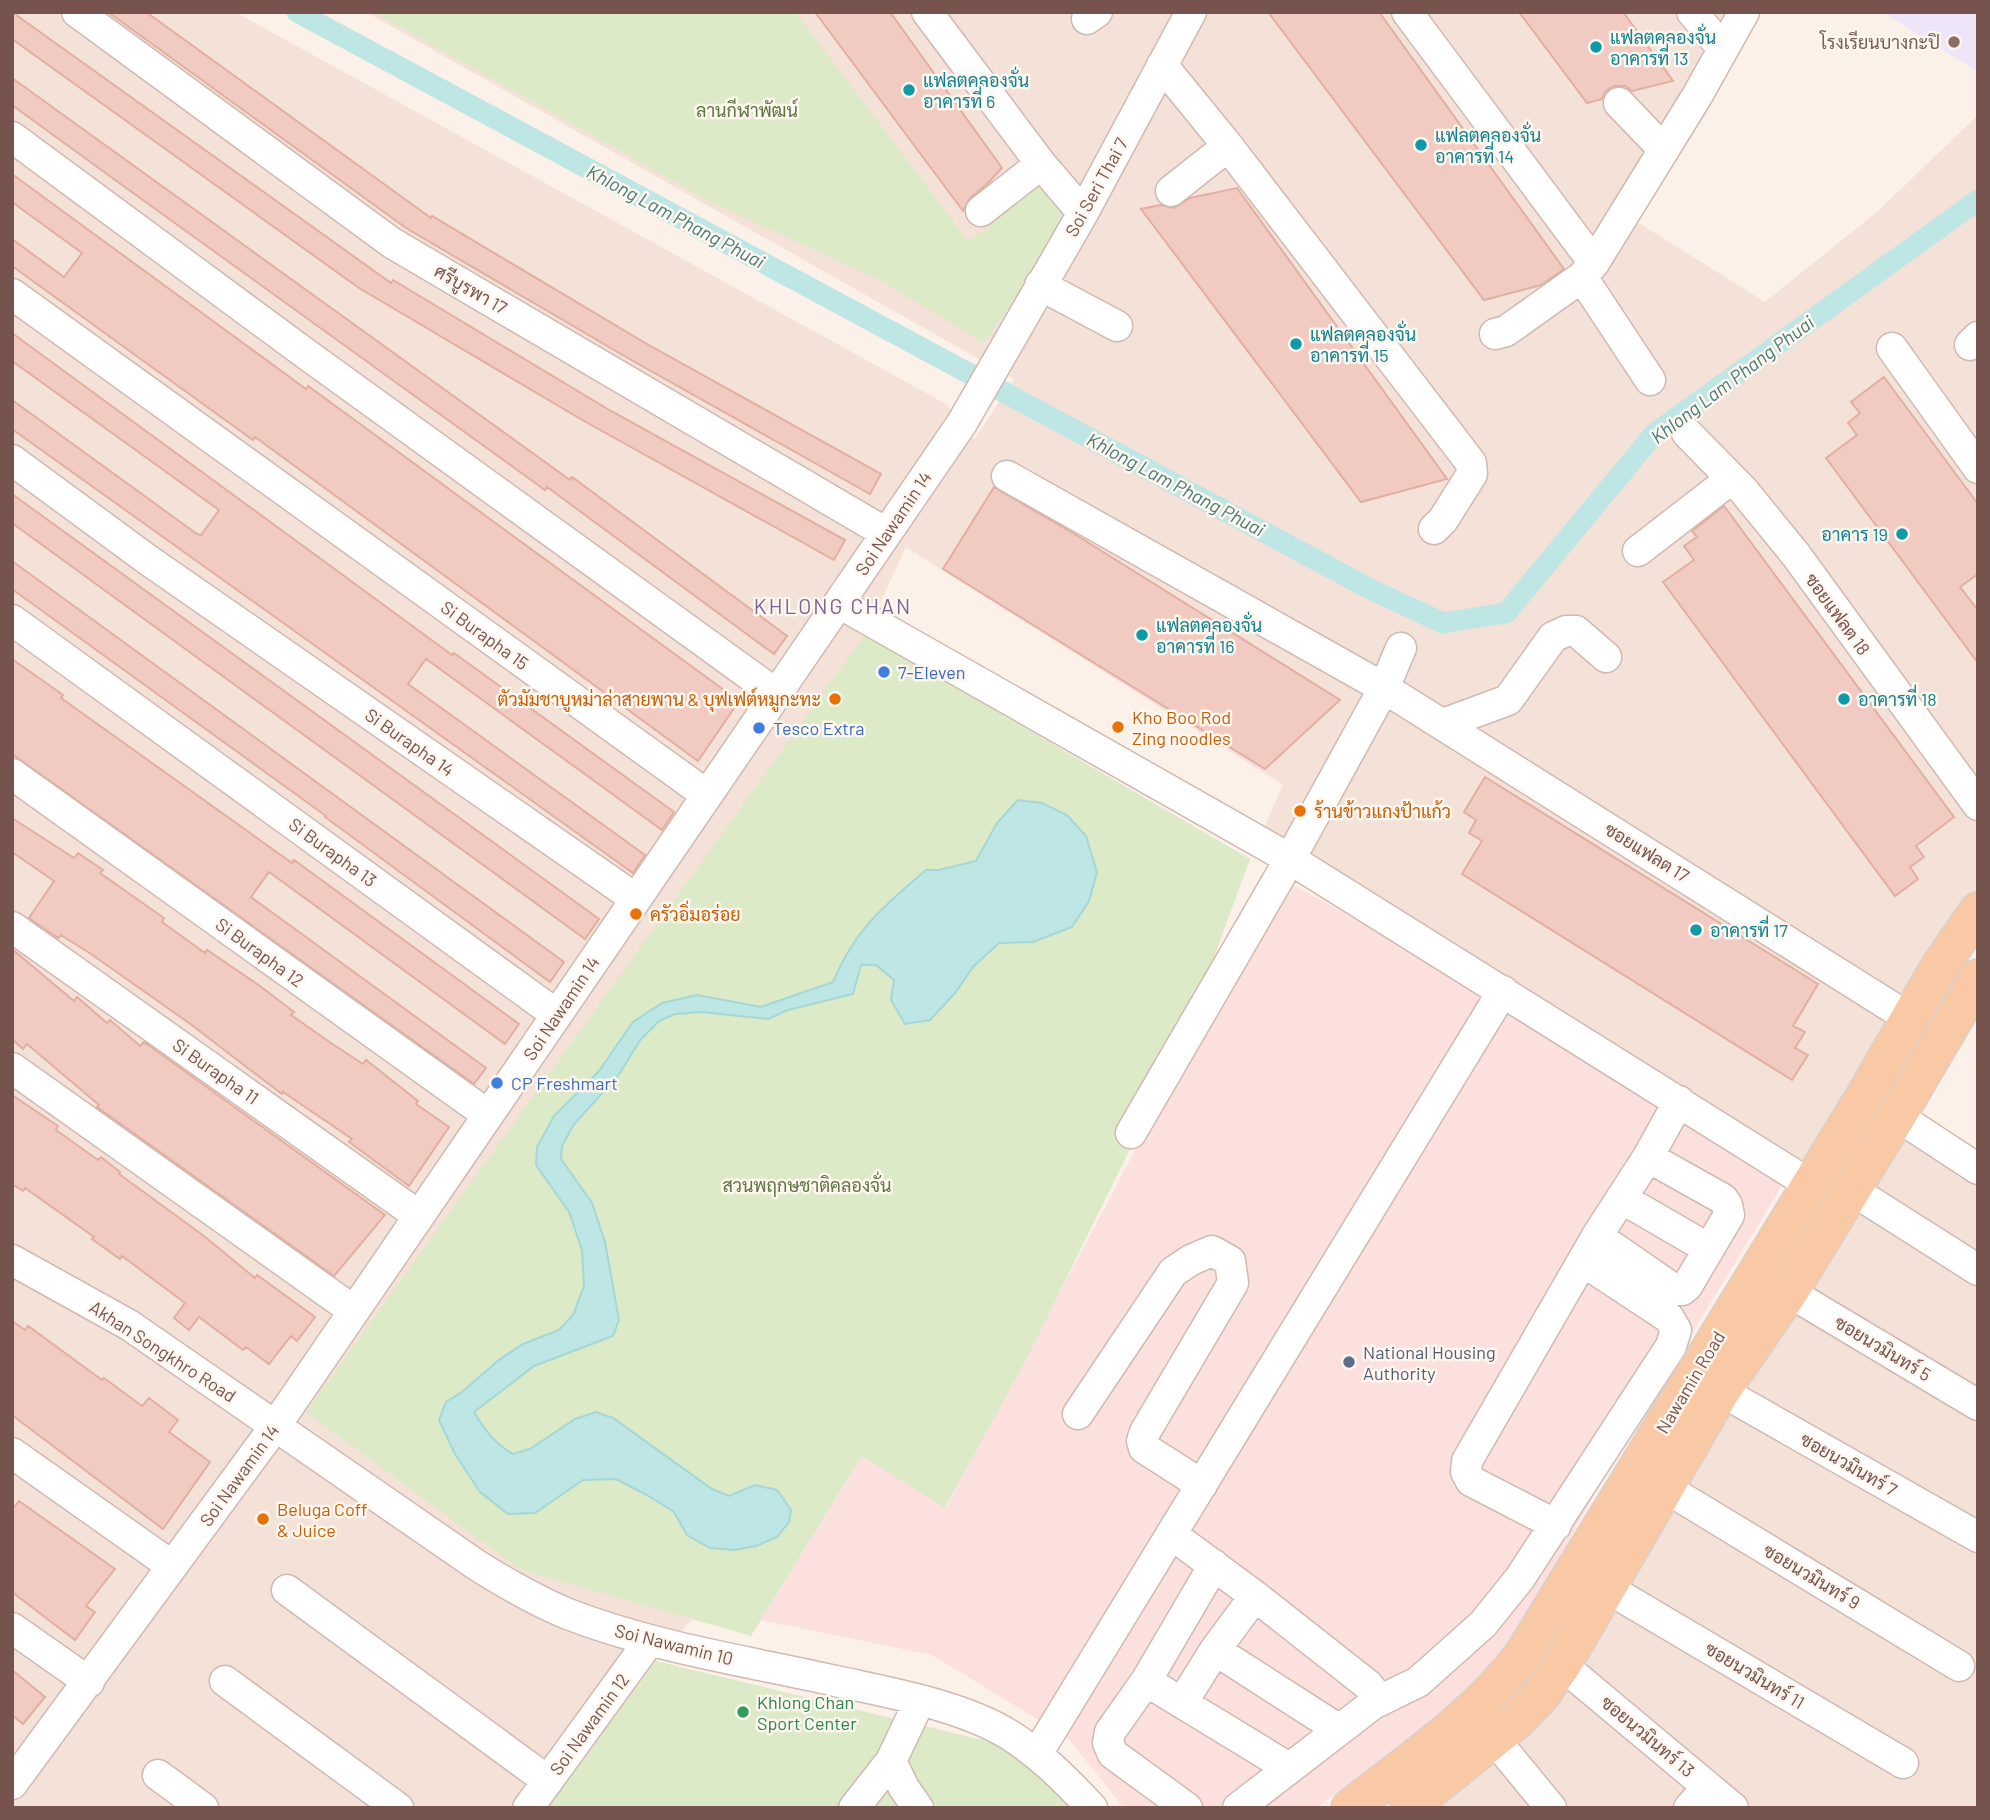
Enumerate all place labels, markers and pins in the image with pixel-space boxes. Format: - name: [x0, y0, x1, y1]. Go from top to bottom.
- place label: แฟลตคลองจั่น อาคารที่ 13: [1610, 23, 1716, 69]
- place label: โรงเรียนบางกะปิ: [1819, 30, 1940, 53]
- marker: โรงเรียนบางกะปิ: [1946, 34, 1962, 50]
- marker: แฟลตคลองจั่น อาคารที่ 13: [1588, 39, 1604, 55]
- place label: แฟลตคลองจั่น อาคารที่ 6: [923, 66, 1029, 112]
- marker: แฟลตคลองจั่น อาคารที่ 6: [901, 82, 917, 98]
- place label: แฟลตคลองจั่น อาคารที่ 14: [1435, 121, 1541, 167]
- marker: แฟลตคลองจั่น อาคารที่ 14: [1413, 137, 1429, 153]
- place label: แฟลตคลองจั่น อาคารที่ 15: [1310, 320, 1416, 366]
- marker: แฟลตคลองจั่น อาคารที่ 15: [1288, 336, 1304, 352]
- place label: อาคาร 19: [1821, 523, 1888, 545]
- marker: อาคาร 19: [1894, 526, 1910, 542]
- place label: แฟลตคลองจั่น อาคารที่ 16: [1156, 611, 1262, 657]
- marker: แฟลตคลองจั่น อาคารที่ 16: [1134, 627, 1150, 643]
- place label: 7-Eleven: [898, 661, 966, 683]
- marker: 7-Eleven: [876, 664, 892, 680]
- place label: อาคารที่ 18: [1858, 684, 1937, 710]
- place label: ตัวมัมชาบูหม่าล่าสายพาน & บุฟเฟต์หมูกะทะ: [497, 687, 821, 713]
- marker: ตัวมัมชาบูหม่าล่าสายพาน & บุฟเฟต์หมูกะทะ: [827, 691, 843, 707]
- marker: อาคารที่ 18: [1836, 691, 1852, 707]
- place label: Kho Boo Rod Zing noodles: [1132, 706, 1231, 749]
- place label: Tesco Extra: [773, 717, 865, 739]
- marker: Kho Boo Rod Zing noodles: [1110, 719, 1126, 735]
- marker: Tesco Extra: [751, 720, 767, 736]
- place label: ร้านข้าวแกงป้าแก้ว: [1314, 800, 1451, 822]
- marker: ร้านข้าวแกงป้าแก้ว: [1292, 803, 1308, 819]
- place label: ครัวอิ่มอร่อย: [650, 900, 741, 925]
- marker: ครัวอิ่มอร่อย: [628, 906, 644, 922]
- place label: อาคารที่ 17: [1710, 915, 1788, 941]
- marker: อาคารที่ 17: [1688, 922, 1704, 938]
- place label: CP Freshmart: [511, 1072, 618, 1094]
- marker: CP Freshmart: [489, 1075, 505, 1091]
- place label: National Housing Authority: [1363, 1341, 1496, 1384]
- marker: National Housing Authority: [1341, 1354, 1357, 1370]
- place label: Beluga Coff & Juice: [277, 1498, 368, 1541]
- marker: Beluga Coff & Juice: [255, 1511, 271, 1527]
- place label: Khlong Chan Sport Center: [757, 1691, 857, 1734]
- marker: Khlong Chan Sport Center: [735, 1704, 751, 1720]

